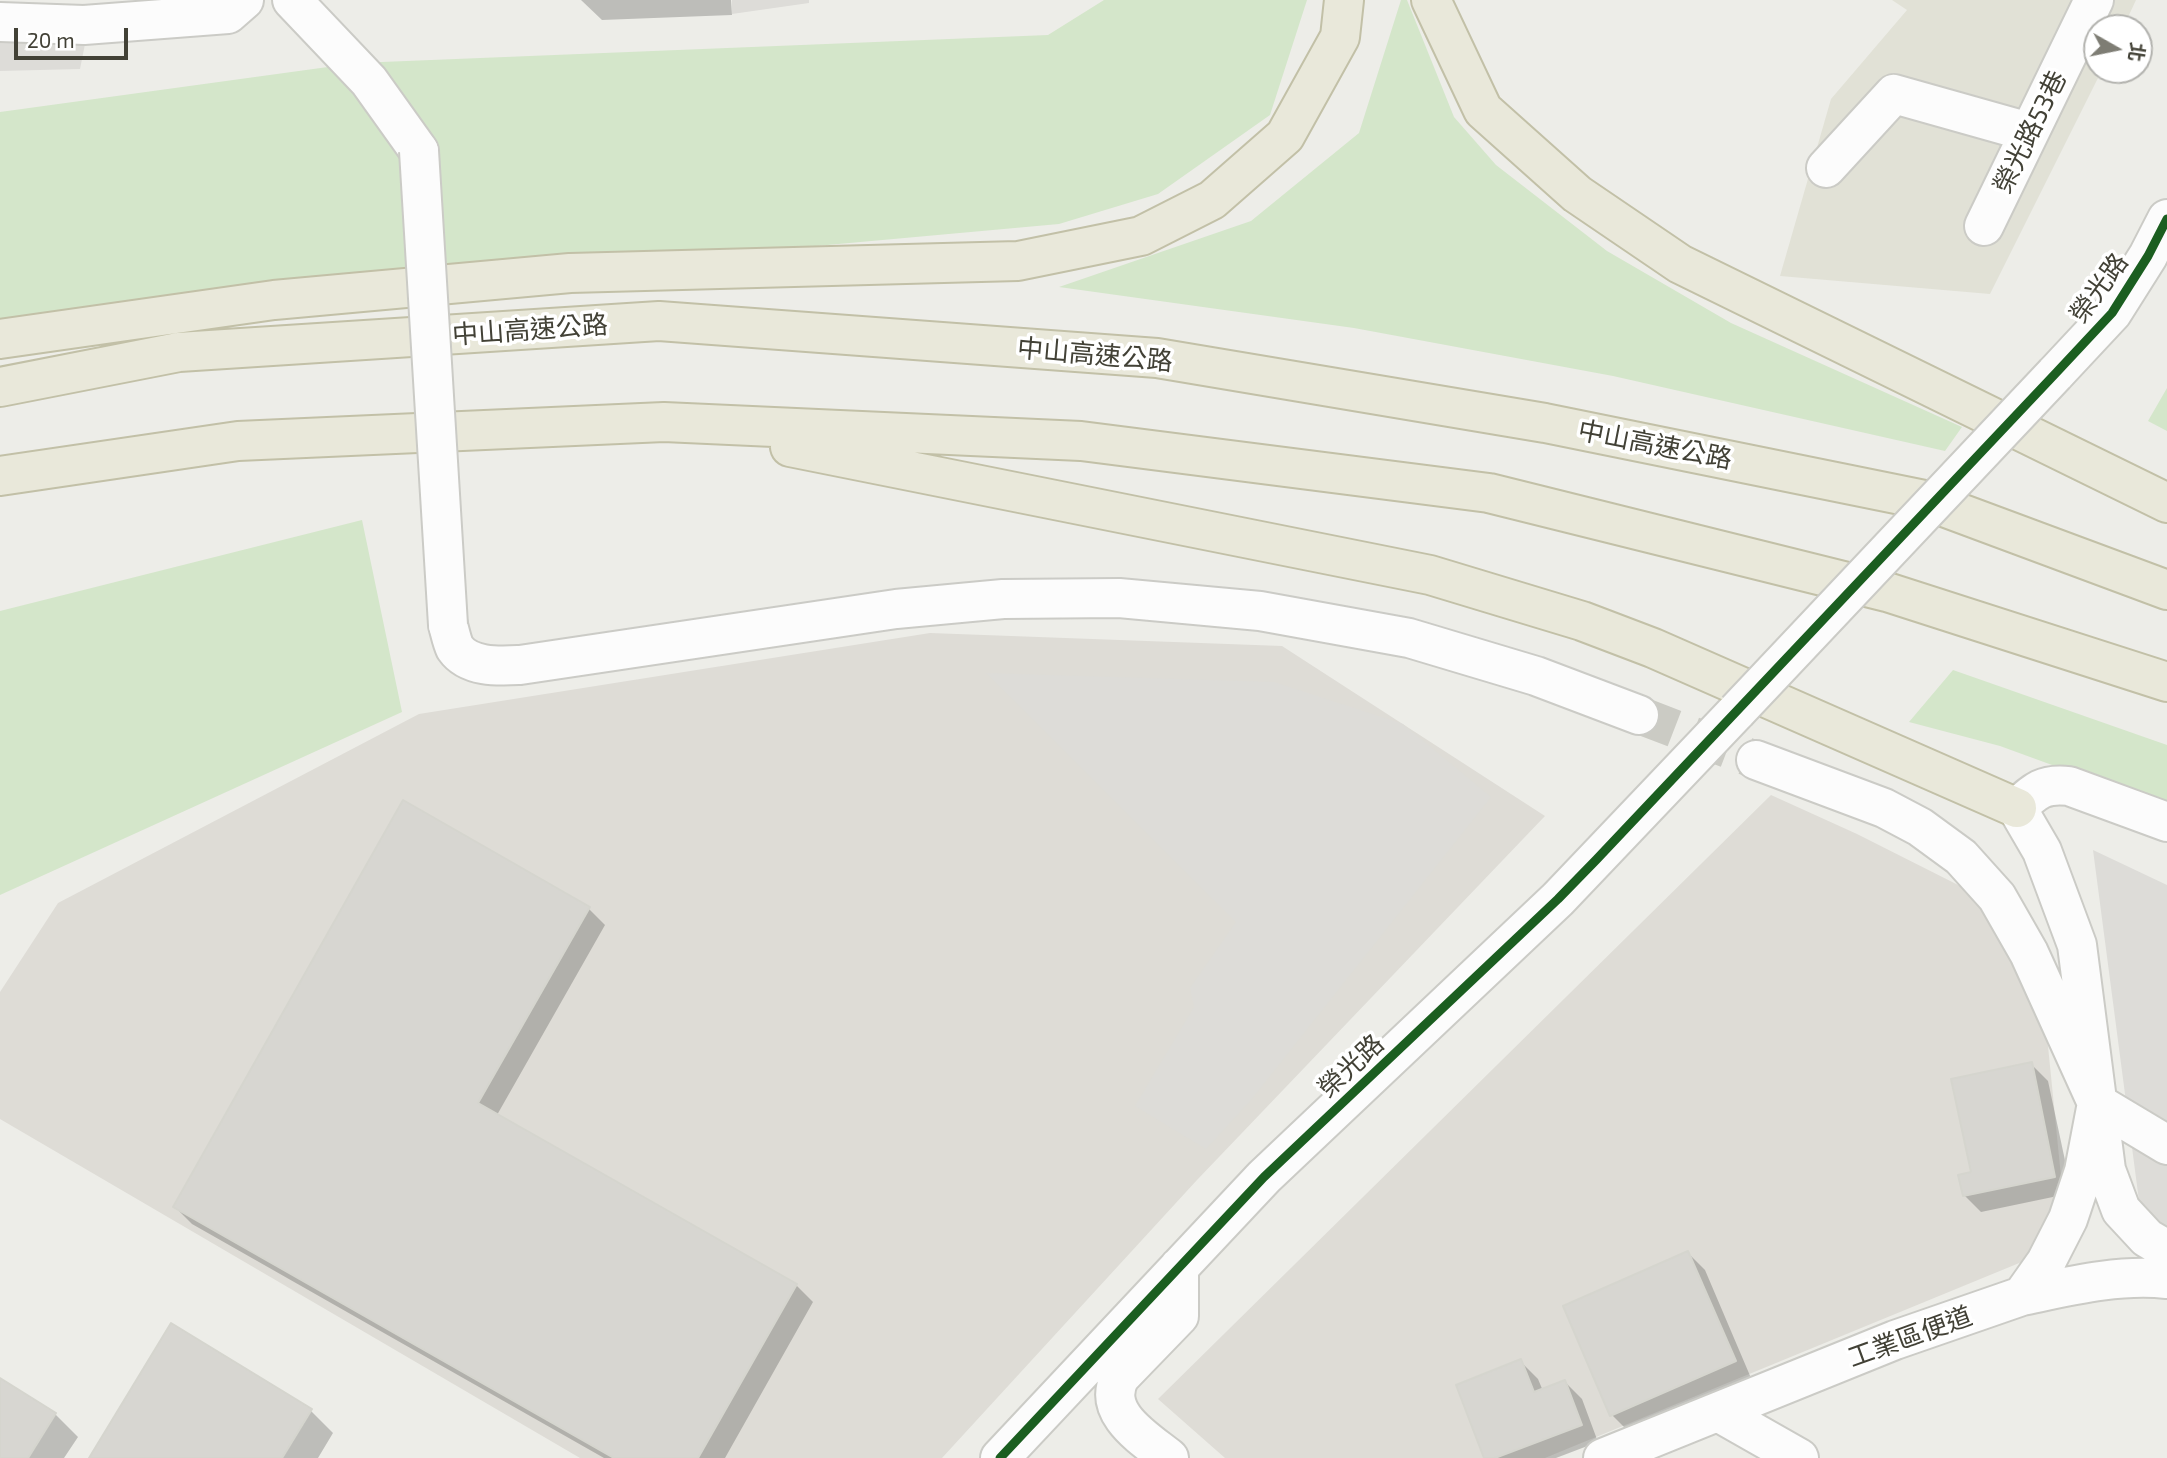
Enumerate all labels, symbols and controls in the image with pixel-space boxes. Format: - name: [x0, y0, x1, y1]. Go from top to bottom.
- scale bar: [18, 14, 131, 58]
- north arrow: [2083, 14, 2153, 84]
- text: 20 m: [27, 27, 75, 52]
- text: 北: [2124, 41, 2150, 63]
- street label: 榮光路53巷: [1987, 66, 2073, 198]
- street label: 榮光路: [2063, 247, 2135, 329]
- street label: 中山高速公路: [451, 309, 609, 351]
- street label: 中山高速公路: [1016, 333, 1174, 377]
- street label: 中山高速公路: [1575, 415, 1735, 475]
- street label: 榮光路: [1312, 1028, 1390, 1104]
- street label: 工業區便道: [1844, 1300, 1976, 1374]

